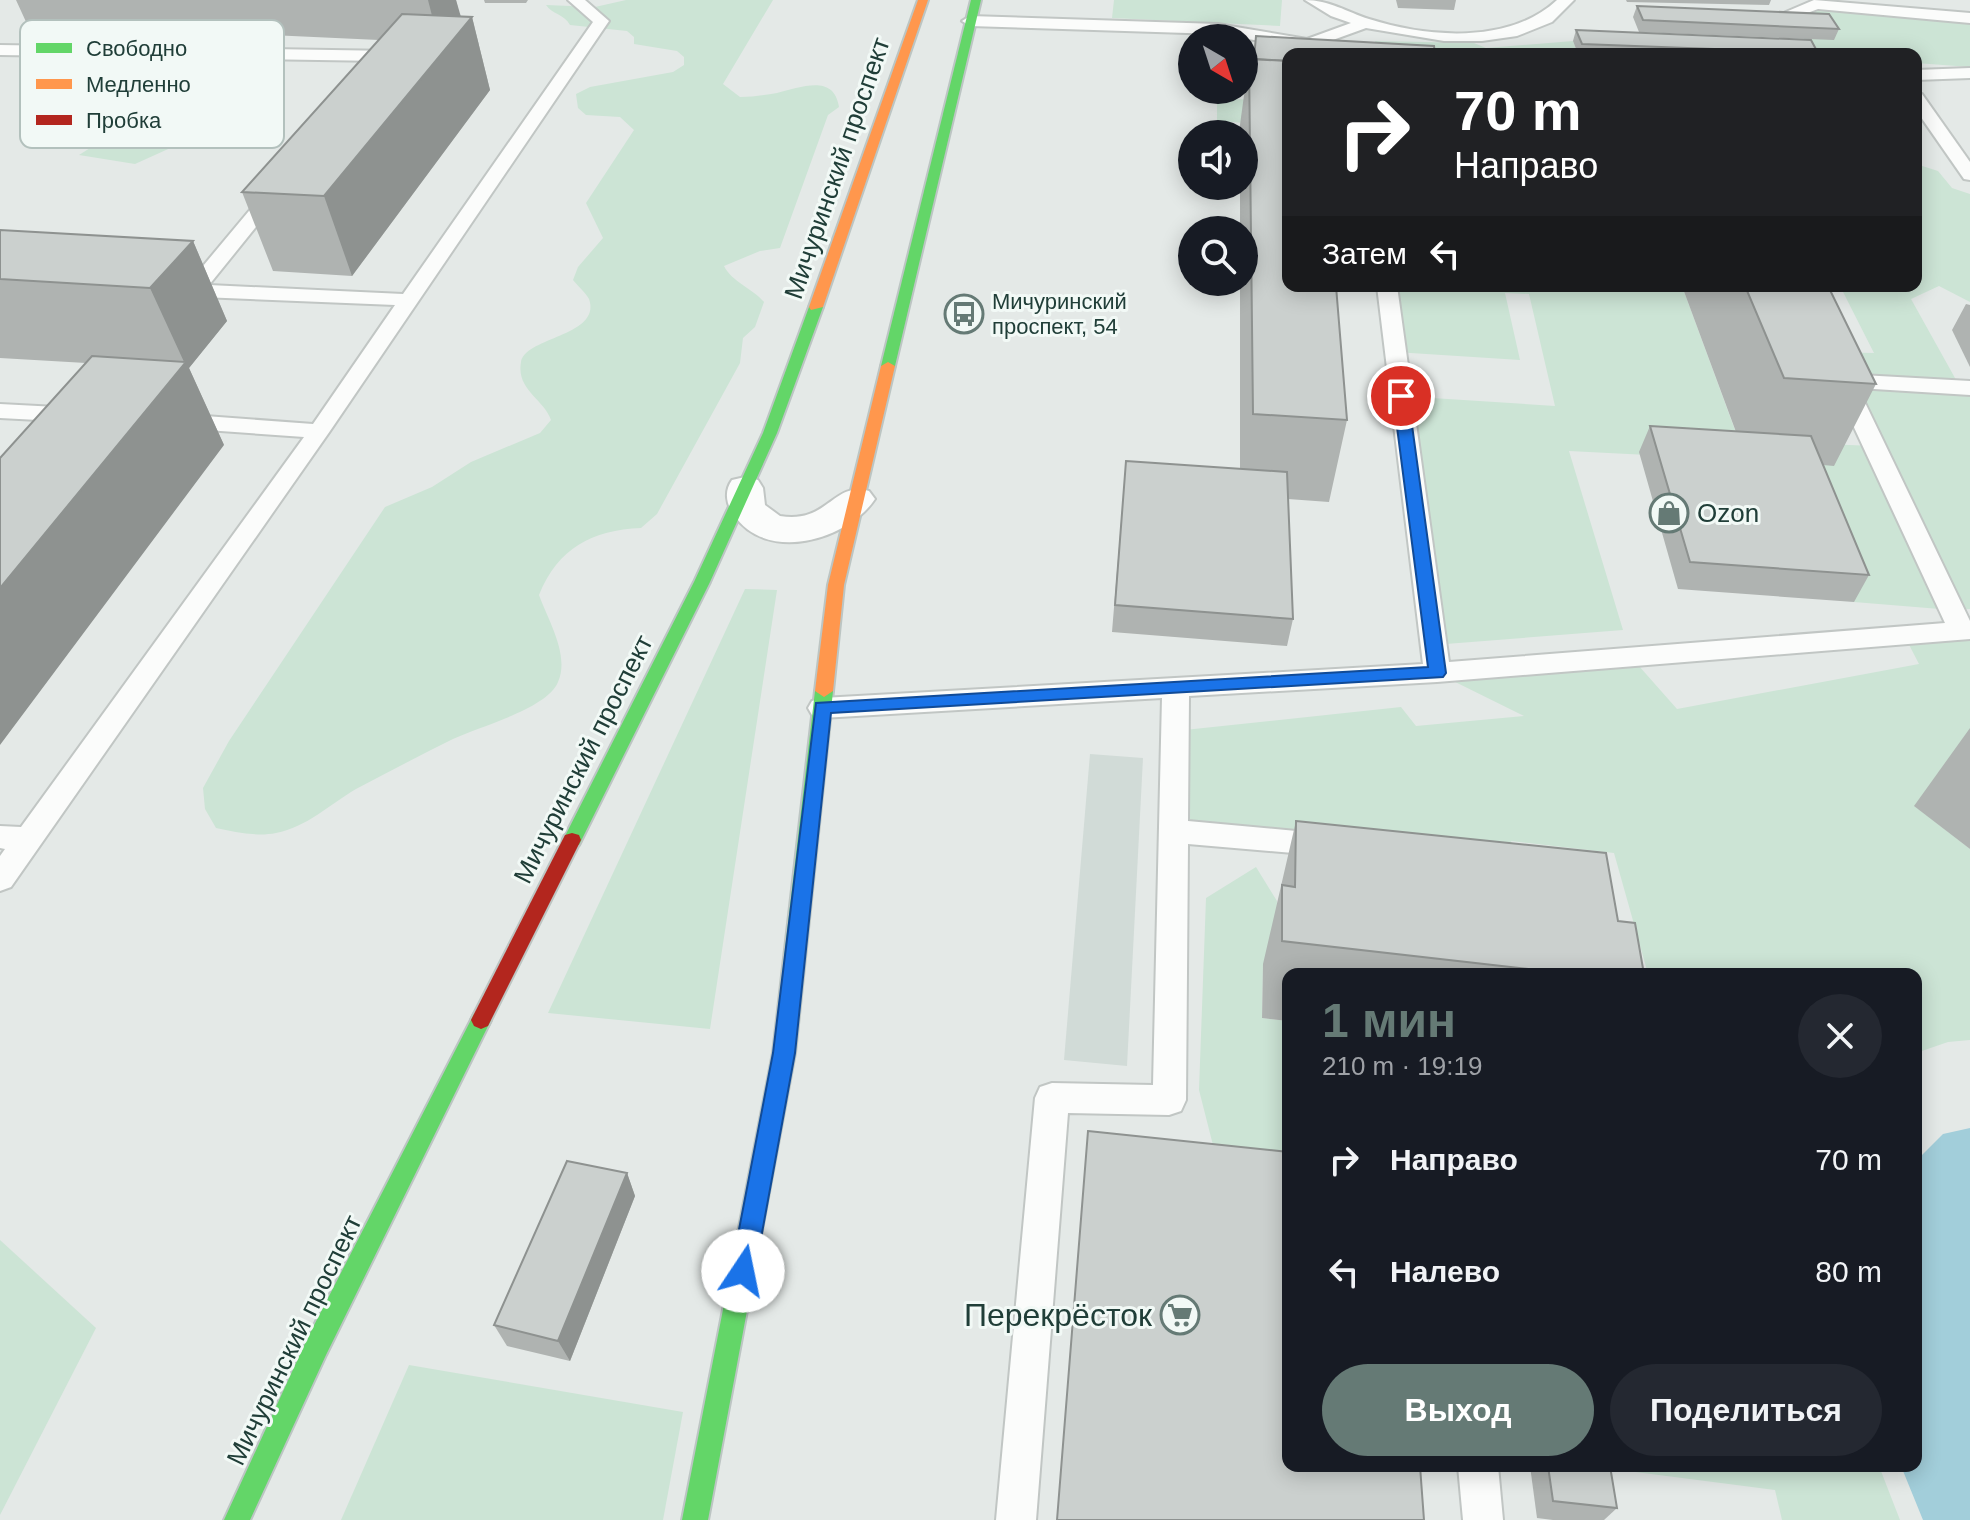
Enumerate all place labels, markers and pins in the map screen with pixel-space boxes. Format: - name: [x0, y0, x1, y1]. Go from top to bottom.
- place label: Мичуринский проспект, 54: [992, 289, 1127, 339]
- bus stop icon: Мичуринский проспект, 54: [943, 293, 985, 335]
- pin: [1367, 362, 1435, 430]
- shop icon: Ozon: [1648, 492, 1690, 534]
- place label: Ozon: [1697, 498, 1759, 528]
- supermarket icon: Перекрёсток: [1159, 1294, 1201, 1336]
- place label: Перекрёсток: [964, 1297, 1153, 1333]

